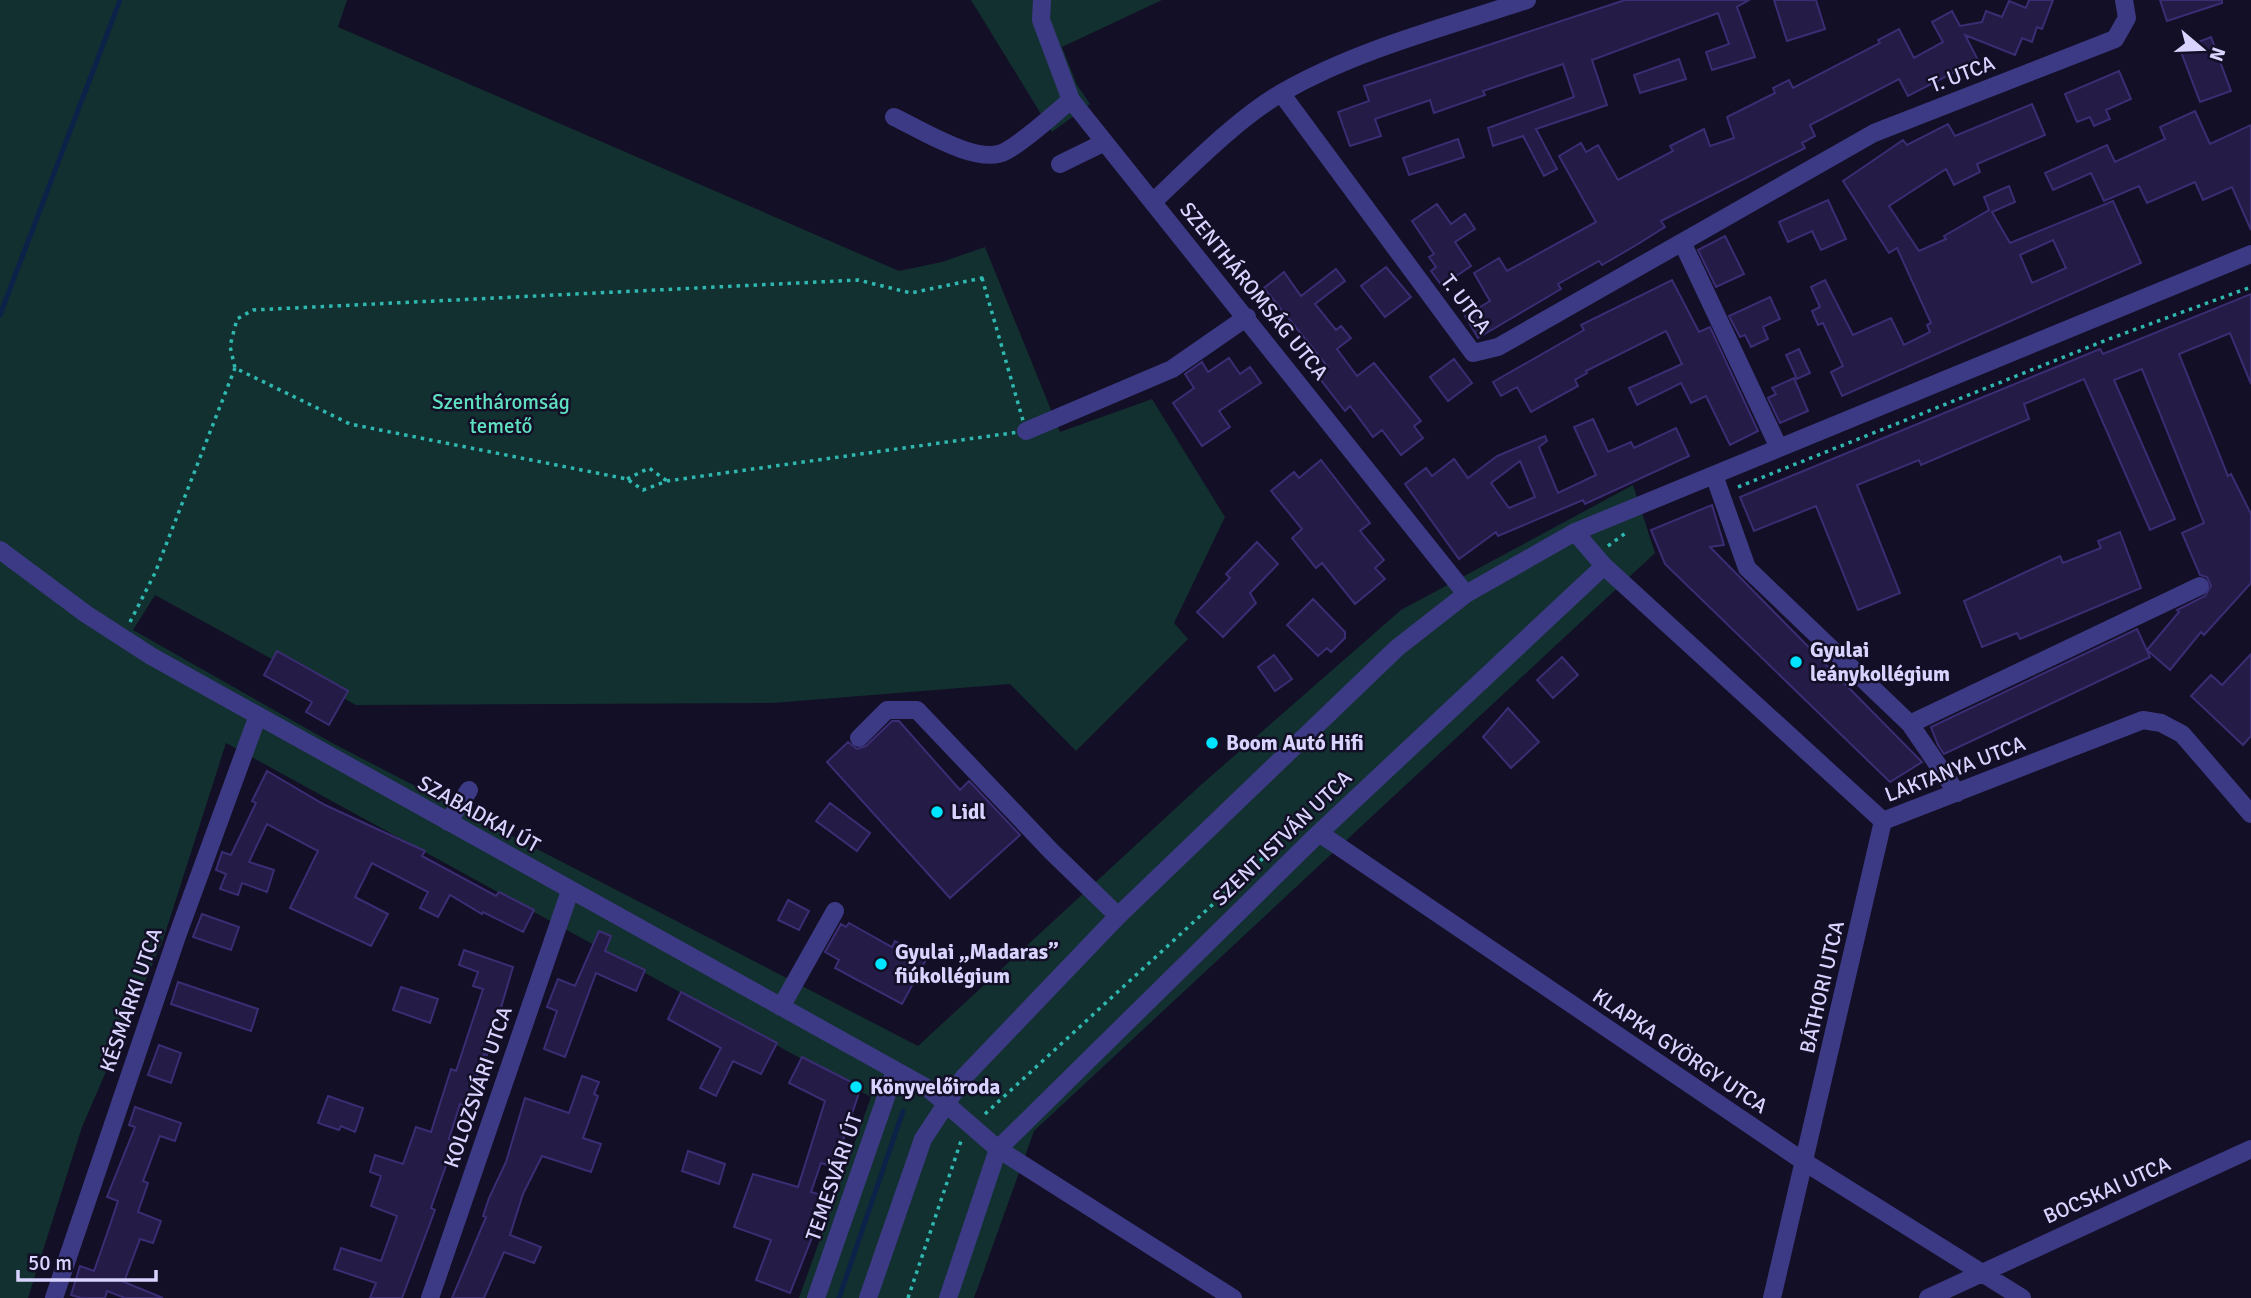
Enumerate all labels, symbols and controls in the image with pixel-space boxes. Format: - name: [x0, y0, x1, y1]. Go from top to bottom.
- north arrow: [2167, 14, 2237, 84]
- text: N: [2204, 44, 2231, 64]
- street label: T. UTCA: [1926, 50, 1999, 98]
- street label: SZENTHÁROMSÁG UTCA: [1174, 197, 1334, 385]
- street label: T. UTCA: [1435, 269, 1497, 339]
- park label: Szentháromság temető: [432, 389, 570, 439]
- place label: Gyulai leánykollégium: [1810, 637, 1950, 687]
- marker: Gyulai leánykollégium: [1788, 654, 1804, 670]
- place label: Boom Autó Hifi: [1226, 730, 1364, 756]
- street label: LAKTANYA UTCA: [1881, 730, 2029, 808]
- marker: Boom Autó Hifi: [1204, 735, 1220, 751]
- street label: SZENT ISTVÁN UTCA: [1207, 765, 1357, 911]
- street label: SZABADKAI ÚT: [413, 770, 545, 859]
- place label: Lidl: [951, 799, 986, 825]
- marker: Lidl: [929, 804, 945, 820]
- street label: BÁTHORI UTCA: [1794, 918, 1850, 1056]
- street label: KÉSMÁRKI UTCA: [94, 924, 168, 1076]
- place label: Gyulai „Madaras” fiúkollégium: [894, 939, 1059, 989]
- marker: Gyulai „Madaras” fiúkollégium: [873, 956, 889, 972]
- street label: KLAPKA GYÖRGY UTCA: [1588, 983, 1773, 1119]
- street label: KOLOZSVÁRI UTCA: [438, 1003, 518, 1171]
- place label: Könyvelőiroda: [870, 1074, 1001, 1100]
- marker: Könyvelőiroda: [848, 1079, 864, 1095]
- street label: TEMESVÁRI ÚT: [800, 1109, 868, 1244]
- street label: BOCSKAI UTCA: [2039, 1150, 2175, 1230]
- scale bar: [18, 1238, 156, 1282]
- text: 50 m: [28, 1250, 72, 1276]

